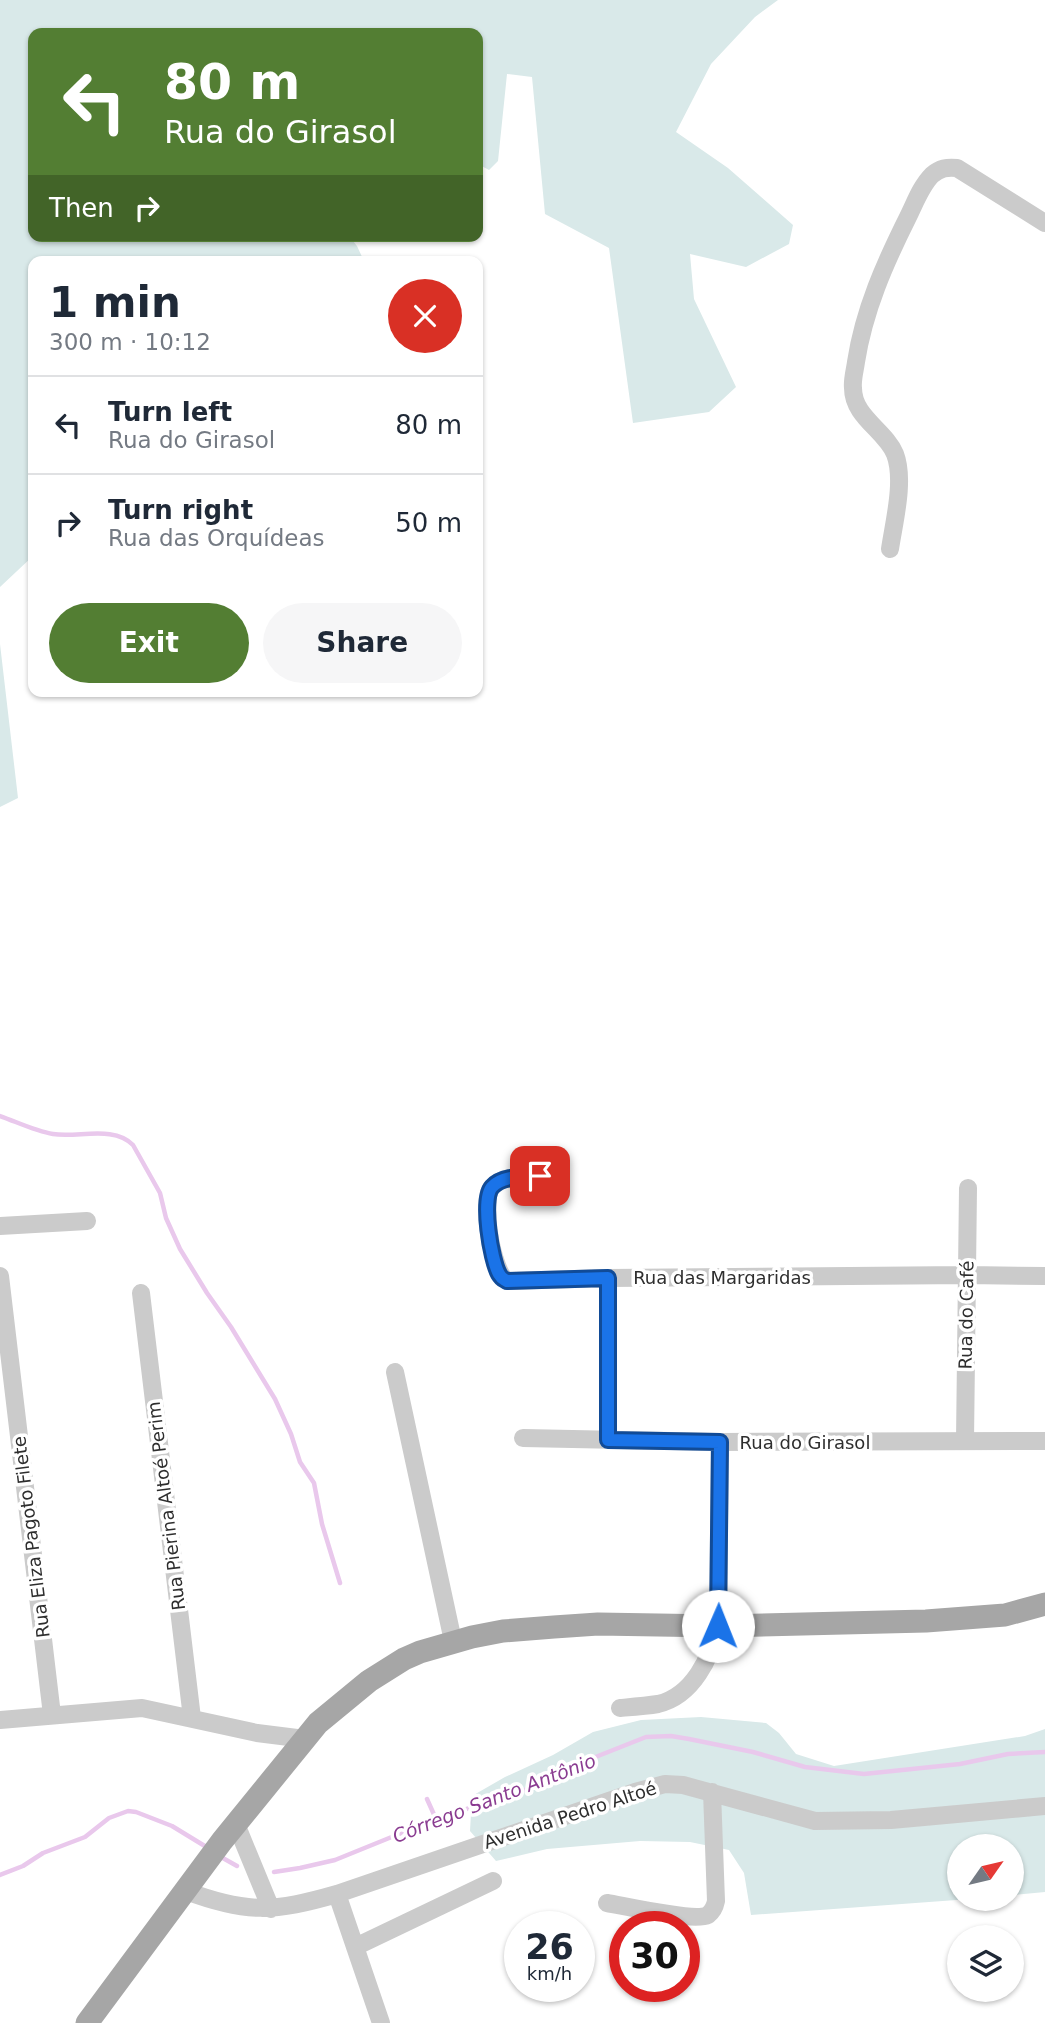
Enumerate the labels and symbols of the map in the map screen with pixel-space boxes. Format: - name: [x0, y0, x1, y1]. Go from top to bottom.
- pin: [510, 1146, 570, 1206]
- street label: Rua do Café: [955, 1260, 977, 1370]
- street label: Rua das Margaridas: [633, 1267, 811, 1288]
- street label: Rua Pierina Altoé Perim: [143, 1400, 189, 1612]
- street label: Rua do Girasol: [740, 1432, 870, 1453]
- street label: Rua Eliza Pagoto Filete: [8, 1435, 54, 1639]
- position arrow: [681, 1589, 755, 1663]
- water label: Córrego Santo Antônio: [389, 1749, 599, 1847]
- street label: Avenida Pedro Altoé: [481, 1777, 659, 1853]
- north arrow: [947, 1834, 1024, 1911]
- speed limit sign: 30: [609, 1911, 700, 2002]

